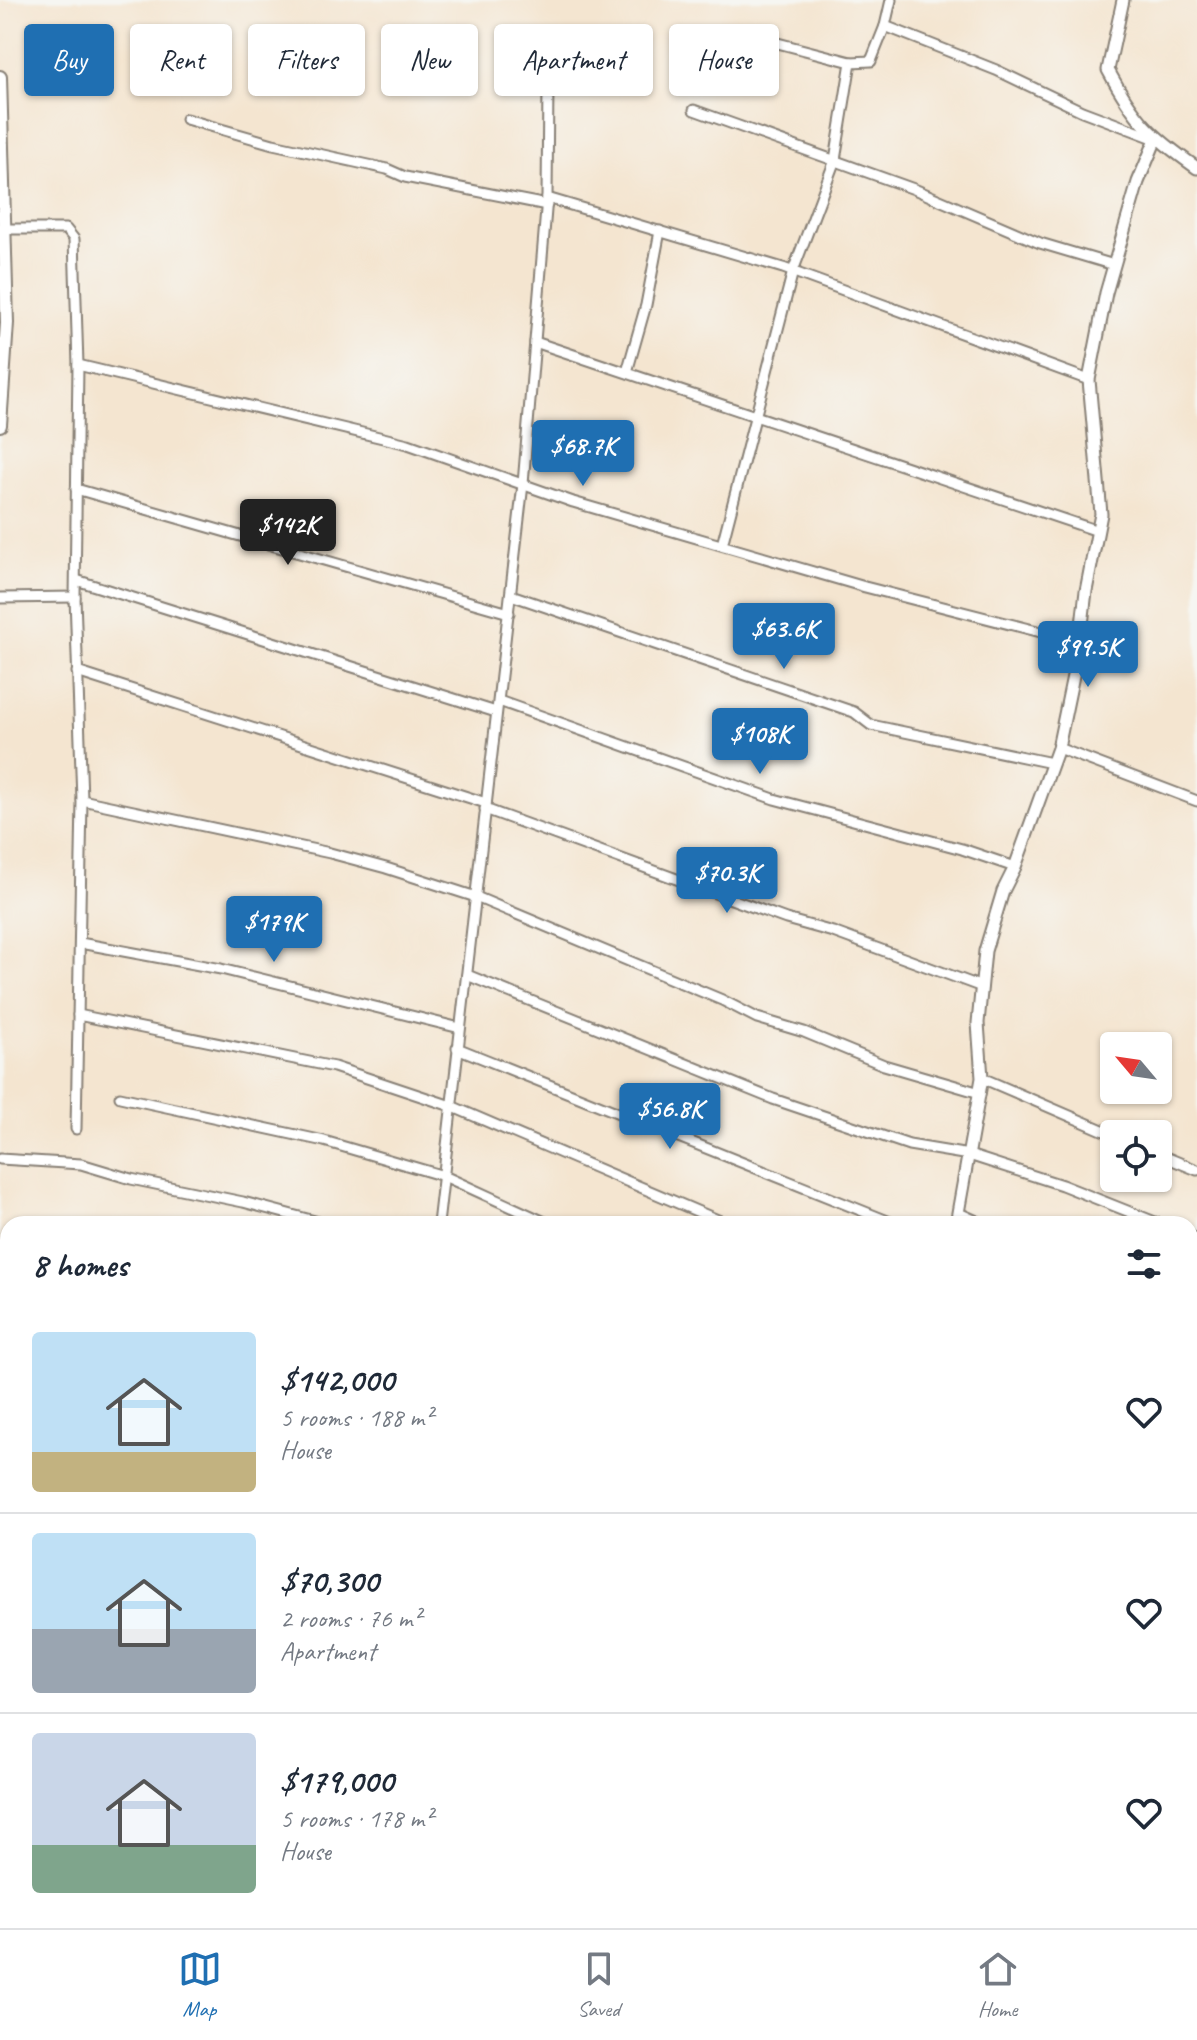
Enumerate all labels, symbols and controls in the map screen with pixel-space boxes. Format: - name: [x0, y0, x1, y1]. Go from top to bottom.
- chip: Buy: [24, 24, 114, 96]
- chip: Rent: [130, 24, 232, 96]
- chip: Filters: [248, 24, 365, 96]
- chip: New: [381, 24, 478, 96]
- chip: Apartment: [494, 24, 653, 96]
- chip: House: [669, 24, 779, 96]
- pin: $68.7K: [518, 420, 648, 488]
- text: $68.7K: [550, 429, 616, 462]
- pin: $142K: [232, 499, 344, 567]
- text: $142K: [258, 508, 318, 541]
- pin: $63.6K: [719, 603, 849, 671]
- text: $63.6K: [751, 612, 817, 645]
- pin: $99.5K: [1023, 621, 1153, 689]
- text: $99.5K: [1056, 630, 1120, 663]
- pin: $108K: [704, 708, 816, 776]
- text: $108K: [730, 717, 790, 750]
- pin: $70.3K: [662, 847, 792, 915]
- text: $70.3K: [694, 856, 760, 889]
- pin: $179K: [218, 896, 330, 964]
- text: $179K: [244, 905, 304, 938]
- north arrow: [1100, 1032, 1172, 1104]
- map controls: [1100, 1032, 1172, 1192]
- pin: $56.8K: [605, 1083, 735, 1151]
- text: $56.8K: [637, 1092, 703, 1125]
- button: locate: [1100, 1120, 1172, 1192]
- icon: filters: [1122, 1242, 1166, 1286]
- text: 8 homes: [32, 1243, 128, 1286]
- text: $142,000: [280, 1358, 394, 1401]
- icon: home: [96, 1364, 192, 1460]
- icon: heart: [1122, 1390, 1166, 1434]
- text: 5 rooms · 188 m²: [280, 1401, 432, 1434]
- text: House: [280, 1434, 331, 1467]
- text: $70,300: [280, 1559, 378, 1602]
- icon: home: [96, 1565, 192, 1661]
- icon: heart: [1122, 1591, 1166, 1635]
- text: 2 rooms · 76 m²: [280, 1602, 421, 1635]
- text: Apartment: [280, 1635, 376, 1668]
- text: $179,000: [280, 1759, 393, 1802]
- icon: home: [96, 1765, 192, 1861]
- icon: heart: [1122, 1791, 1166, 1835]
- text: 5 rooms · 178 m²: [280, 1802, 432, 1835]
- text: House: [280, 1835, 331, 1868]
- tab: Map: [178, 1947, 222, 2023]
- tab: Saved: [577, 1947, 621, 2023]
- tab: Home: [976, 1947, 1020, 2023]

